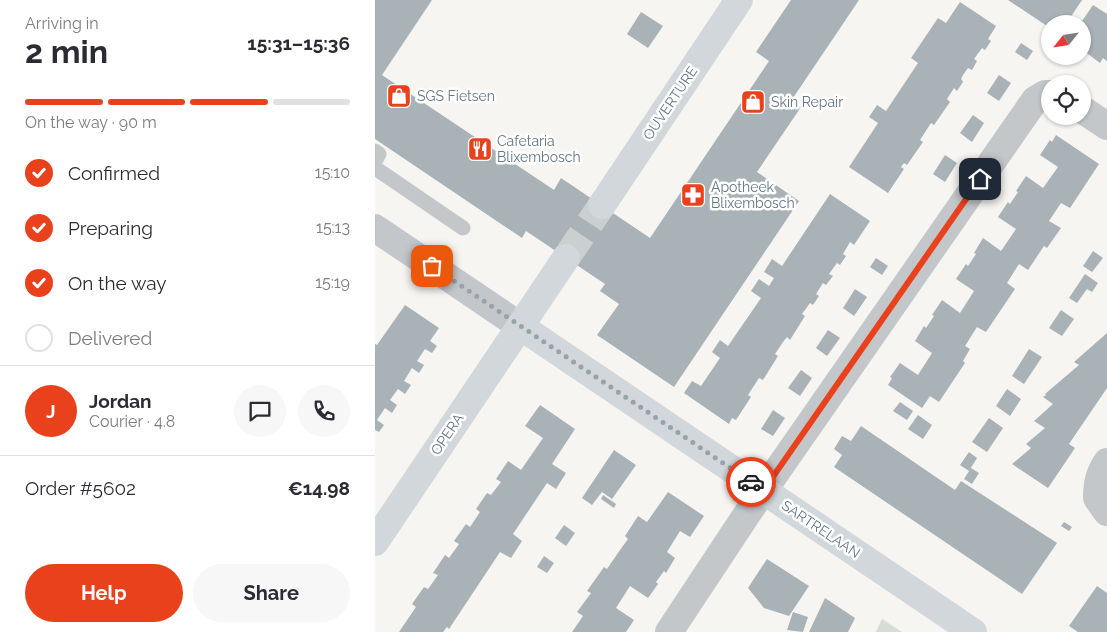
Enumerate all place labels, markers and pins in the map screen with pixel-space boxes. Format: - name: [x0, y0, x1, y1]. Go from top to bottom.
- shop icon: SGS Fietsen: [386, 83, 412, 109]
- place label: SGS Fietsen: [417, 88, 495, 104]
- shop icon: Skin Repair: [740, 89, 766, 115]
- place label: Skin Repair: [771, 94, 843, 110]
- place label: Cafetaria Blixembosch: [497, 133, 581, 165]
- restaurant icon: Cafetaria Blixembosch: [467, 136, 493, 162]
- pin: [959, 158, 1001, 200]
- place label: Apotheek Blixembosch: [711, 179, 795, 211]
- pharmacy icon: Apotheek Blixembosch: [680, 182, 706, 208]
- pin: [411, 245, 453, 287]

